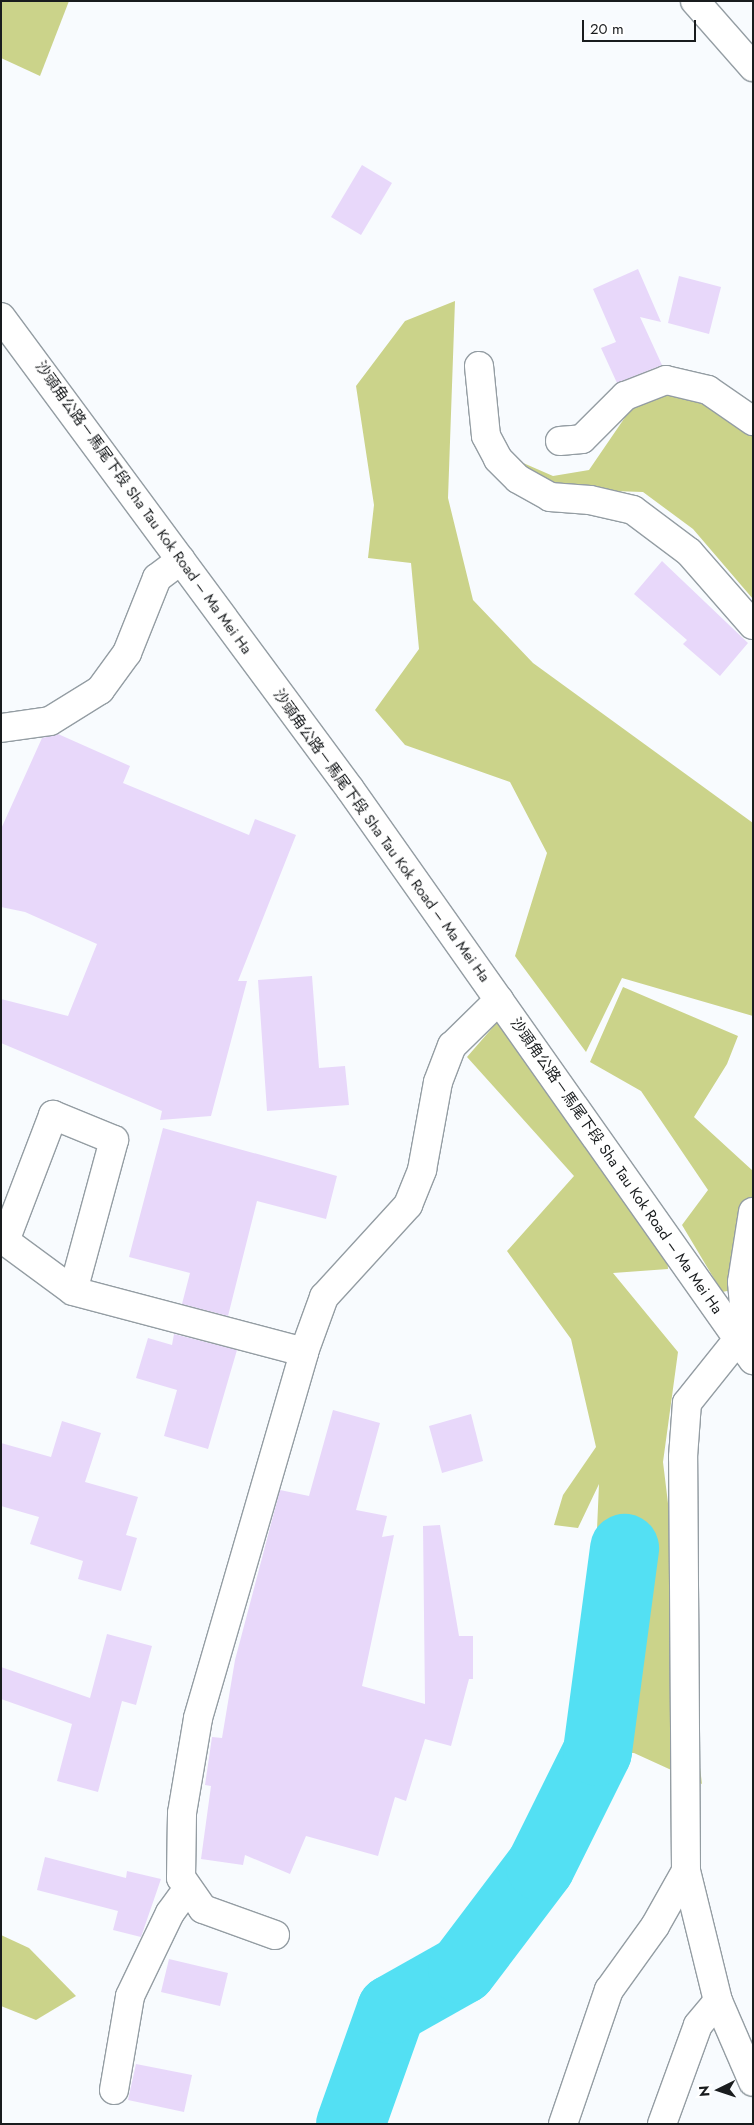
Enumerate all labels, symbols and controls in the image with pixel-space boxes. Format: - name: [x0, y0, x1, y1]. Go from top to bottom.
- scale bar: [584, 10, 698, 42]
- text: 20 m: [590, 18, 624, 40]
- street label: 沙頭角公路－馬尾下段 Sha Tau Kok Road – Ma Mei Ha: [31, 358, 255, 658]
- street label: 沙頭角公路－馬尾下段 Sha Tau Kok Road – Ma Mei Ha: [269, 686, 493, 986]
- street label: 沙頭角公路－馬尾下段 Sha Tau Kok Road – Ma Mei Ha: [506, 1015, 726, 1317]
- north arrow: [694, 2065, 744, 2115]
- text: N: [694, 2085, 714, 2097]

